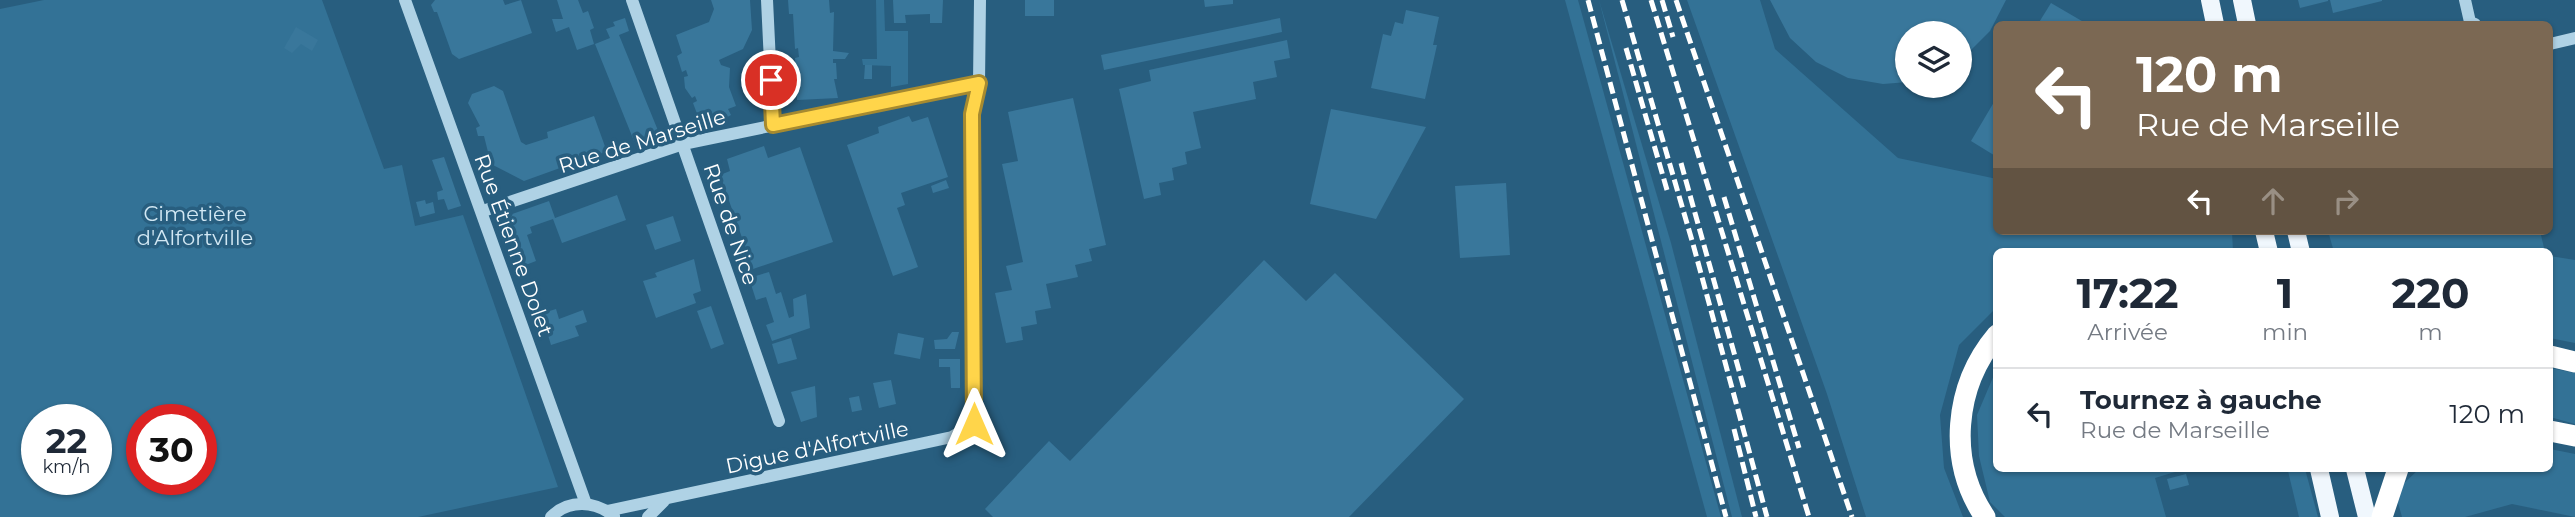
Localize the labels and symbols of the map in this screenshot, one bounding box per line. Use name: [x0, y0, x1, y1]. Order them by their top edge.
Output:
pin: [741, 50, 801, 110]
street label: Rue de Marseille: [555, 104, 729, 178]
street label: Rue Étienne Dolet: [469, 150, 559, 340]
street label: Rue de Nice: [699, 160, 763, 288]
park label: Cimetière d'Alfortville: [137, 201, 253, 250]
position arrow: [937, 387, 1011, 461]
speed limit sign: 30: [126, 404, 217, 495]
street label: Digue d'Alfortville: [723, 415, 911, 479]

